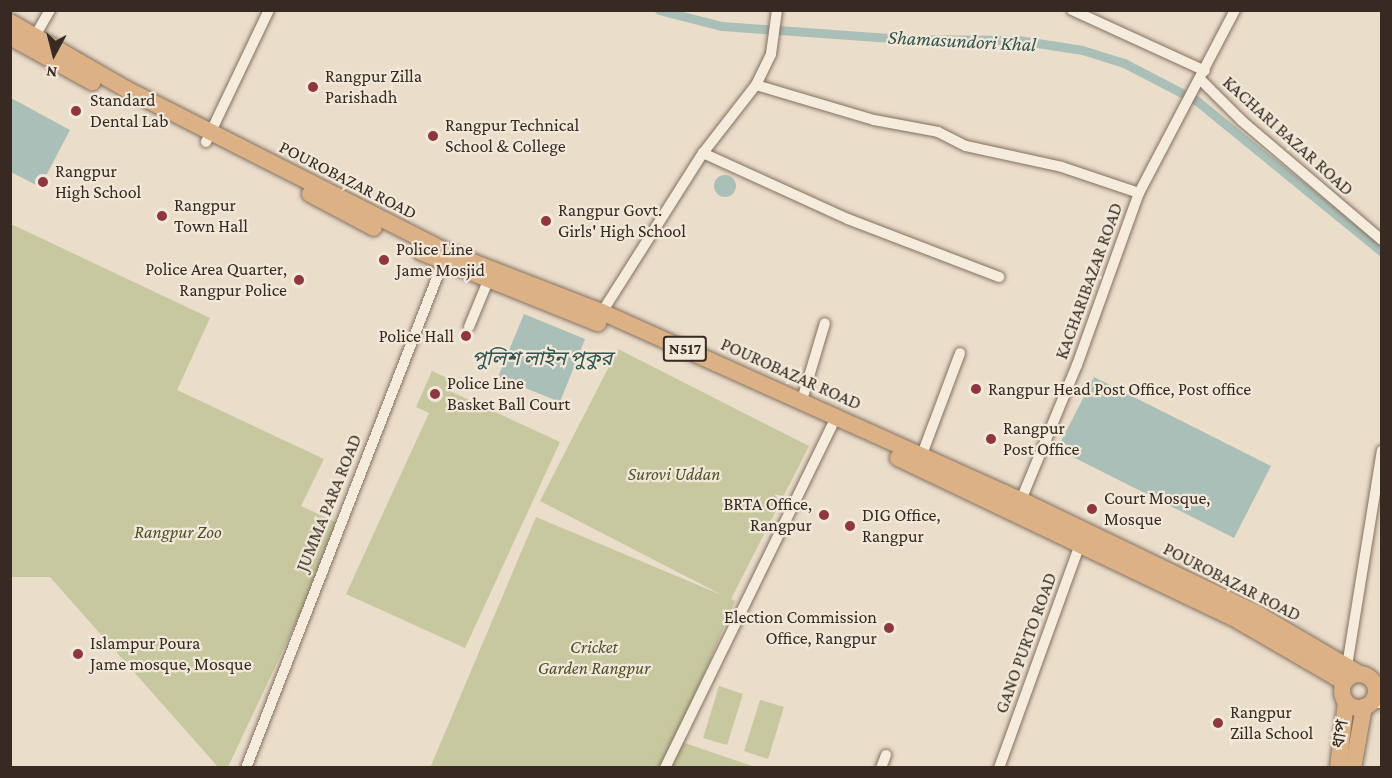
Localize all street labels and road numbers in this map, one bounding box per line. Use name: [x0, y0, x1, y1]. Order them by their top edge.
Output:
street label: KACHARI BAZAR ROAD: [1218, 72, 1358, 200]
street label: POUROBAZAR ROAD: [276, 136, 420, 224]
street label: KACHARIBAZAR ROAD: [1051, 200, 1127, 362]
street label: POUROBAZAR ROAD: [717, 333, 865, 415]
road number: N517: [662, 336, 708, 362]
street label: JUMMA PARA ROAD: [292, 431, 366, 575]
street label: POUROBAZAR ROAD: [1160, 538, 1304, 626]
street label: GANO PURTO ROAD: [991, 570, 1061, 716]
street label: ধাপ: [1327, 718, 1353, 750]

